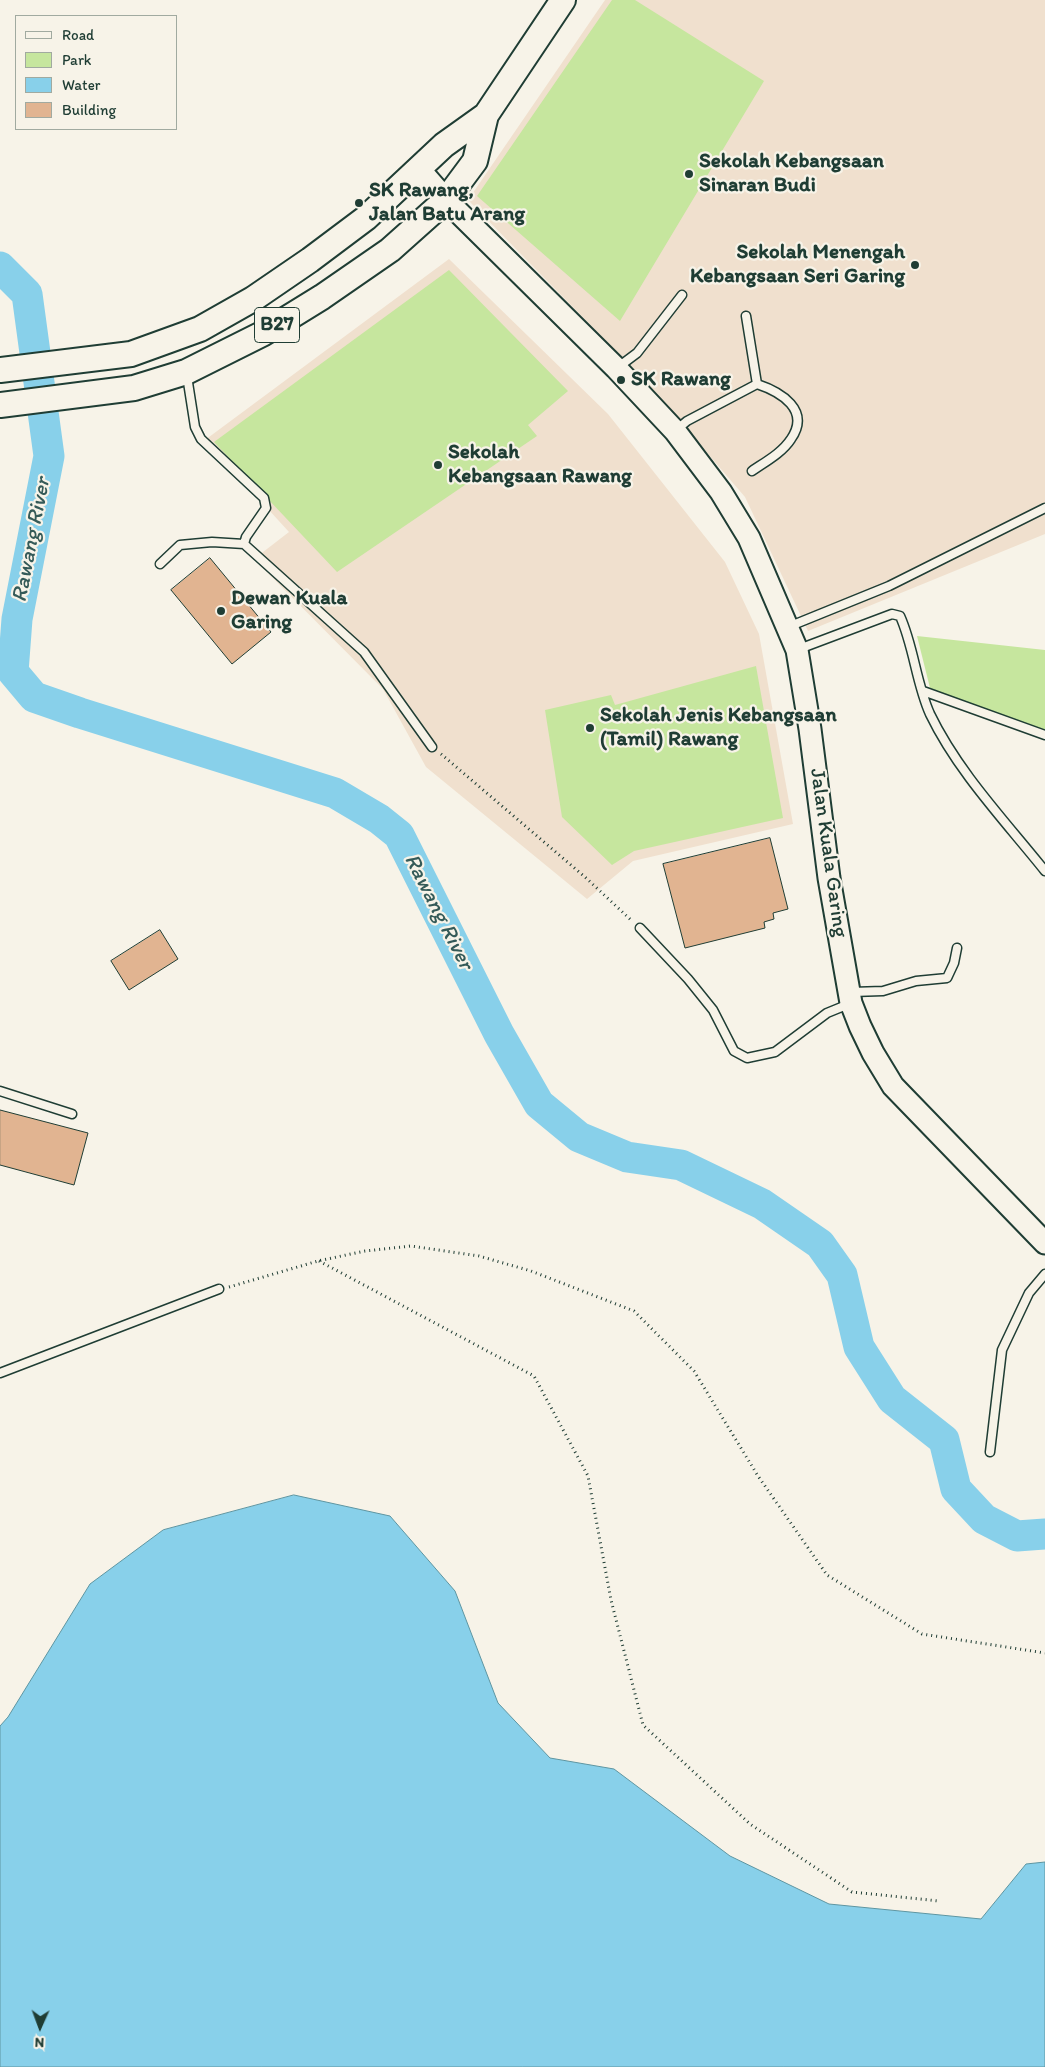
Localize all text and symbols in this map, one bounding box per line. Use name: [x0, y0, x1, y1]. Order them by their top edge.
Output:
legend: [15, 15, 178, 130]
text: Road: [62, 26, 94, 44]
text: Park: [62, 51, 92, 69]
text: Water: [62, 76, 100, 94]
text: Building: [62, 101, 116, 119]
place label: Sekolah Kebangsaan Sinaran Budi: [699, 149, 884, 199]
marker: Sekolah Kebangsaan Sinaran Budi: [683, 168, 695, 180]
place label: SK Rawang, Jalan Batu Arang: [369, 178, 525, 228]
marker: SK Rawang, Jalan Batu Arang: [353, 197, 365, 209]
place label: Sekolah Menengah Kebangsaan Seri Garing: [690, 240, 905, 290]
marker: Sekolah Menengah Kebangsaan Seri Garing: [909, 259, 921, 271]
road number: B27: [254, 308, 300, 342]
place label: SK Rawang: [631, 367, 731, 393]
marker: SK Rawang: [615, 374, 627, 386]
place label: Sekolah Kebangsaan Rawang: [448, 440, 632, 490]
marker: Sekolah Kebangsaan Rawang: [432, 459, 444, 471]
water label: Rawang River: [7, 475, 57, 605]
place label: Dewan Kuala Garing: [231, 586, 347, 636]
marker: Dewan Kuala Garing: [215, 605, 227, 617]
place label: Sekolah Jenis Kebangsaan (Tamil) Rawang: [600, 703, 837, 753]
marker: Sekolah Jenis Kebangsaan (Tamil) Rawang: [584, 722, 596, 734]
street label: Jalan Kuala Garing: [804, 767, 852, 939]
water label: Rawang River: [398, 850, 478, 974]
north arrow: [15, 2002, 65, 2052]
text: N: [34, 2034, 44, 2051]

